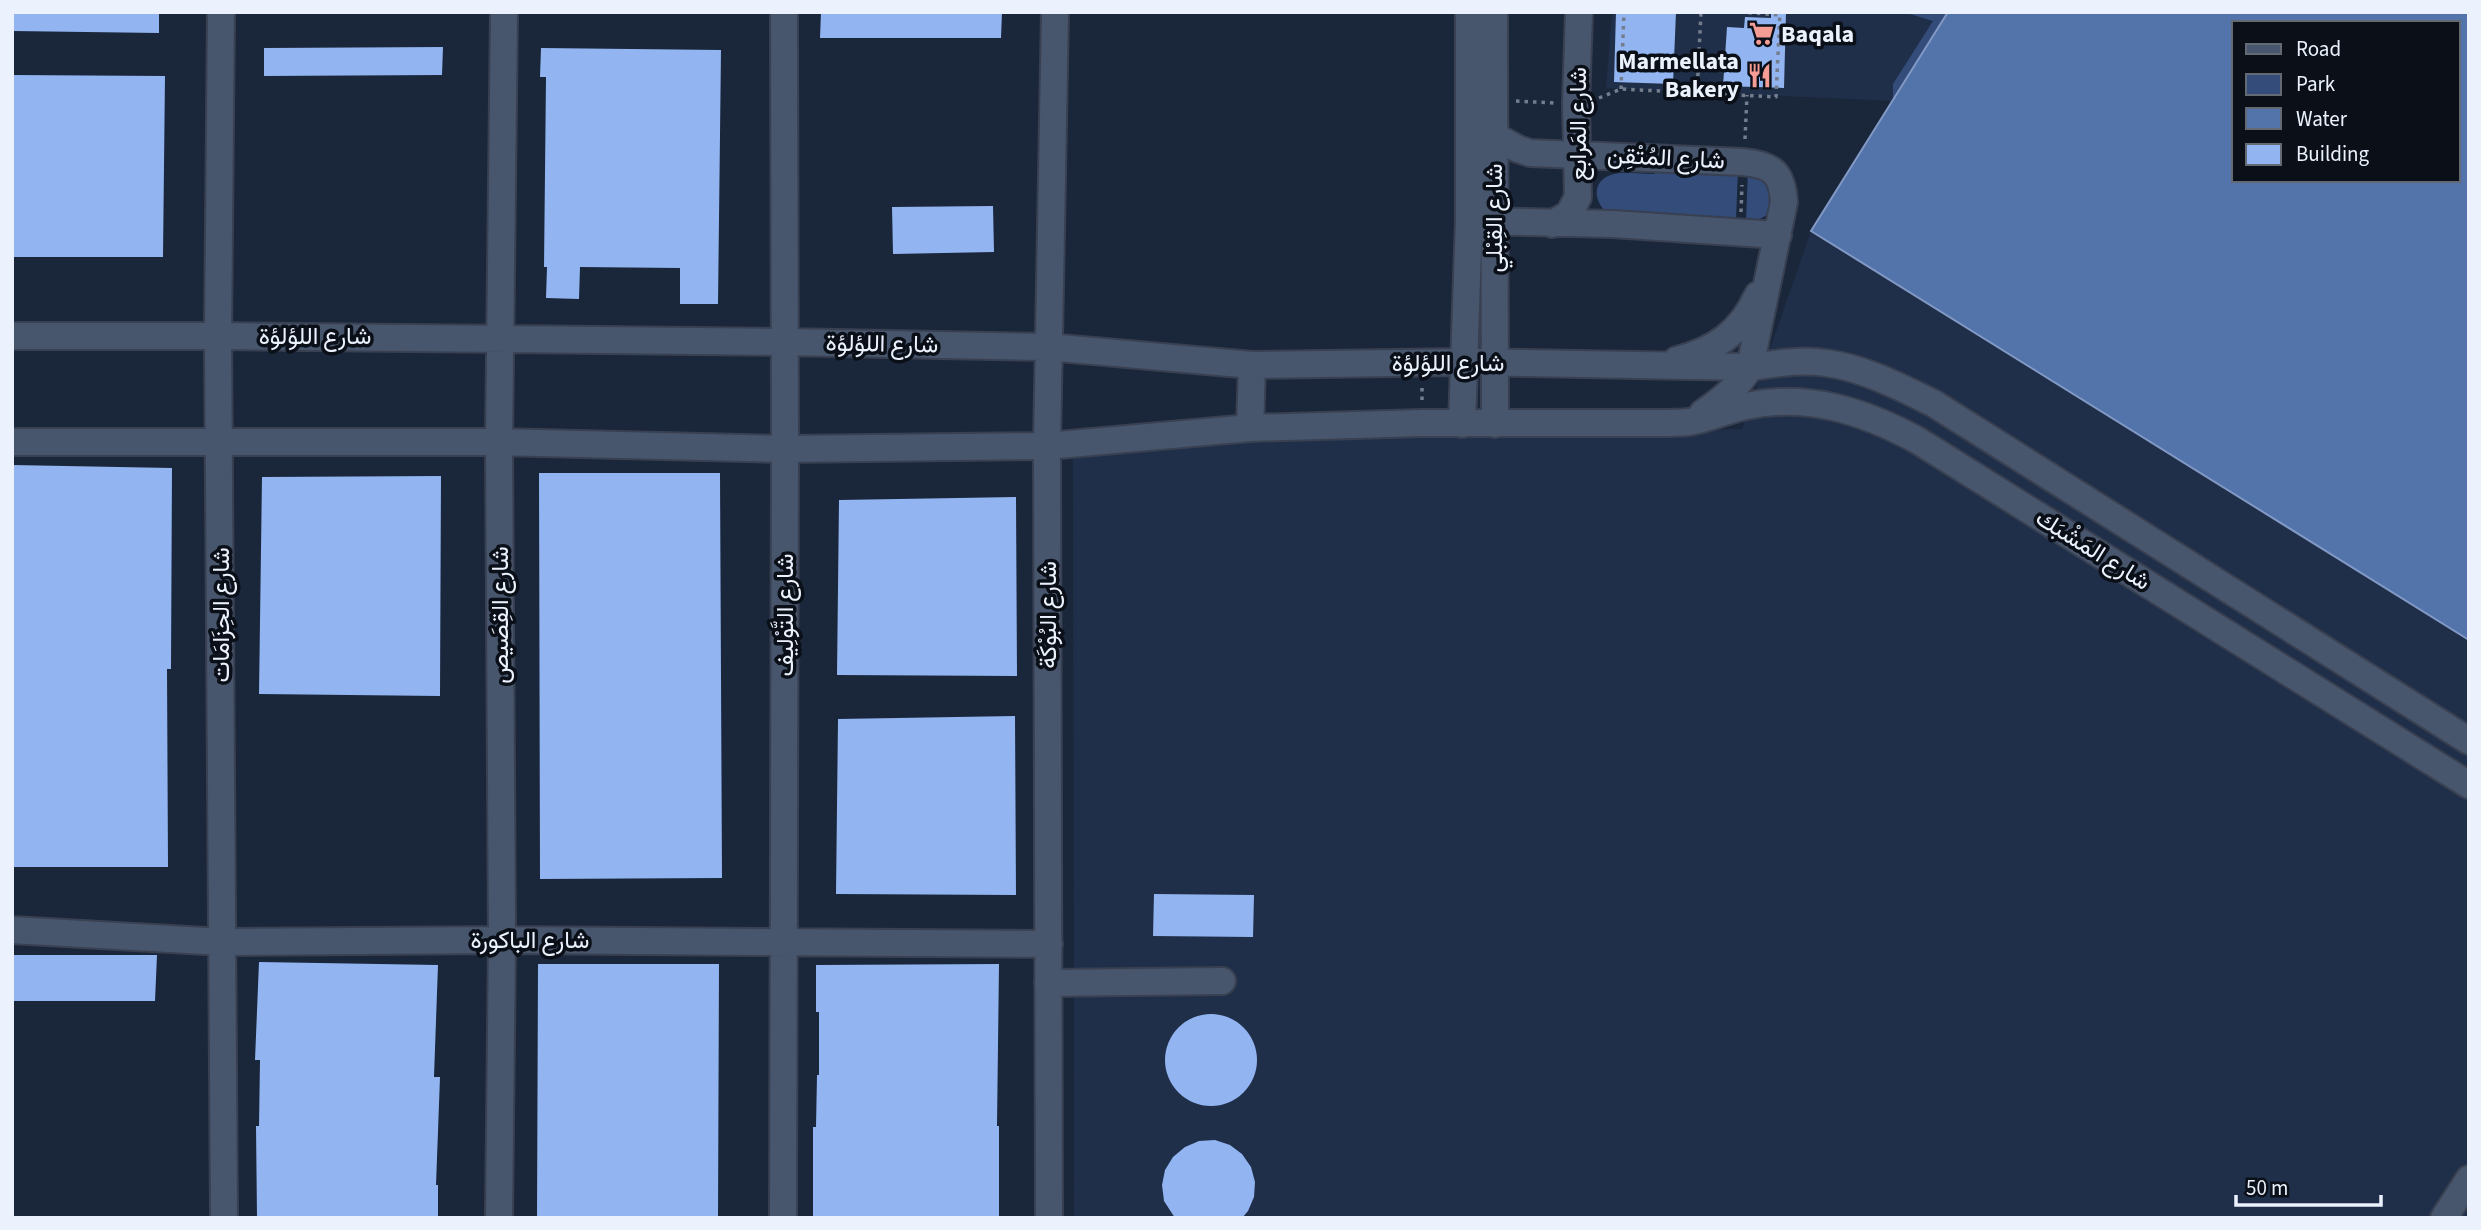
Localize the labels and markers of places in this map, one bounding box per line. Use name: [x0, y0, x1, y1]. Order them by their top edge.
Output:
place label: Baqala: [1781, 17, 1854, 52]
supermarket icon: Baqala: [1747, 20, 1775, 48]
place label: Marmellata Bakery: [1618, 44, 1739, 107]
restaurant icon: Marmellata Bakery: [1745, 61, 1773, 89]

